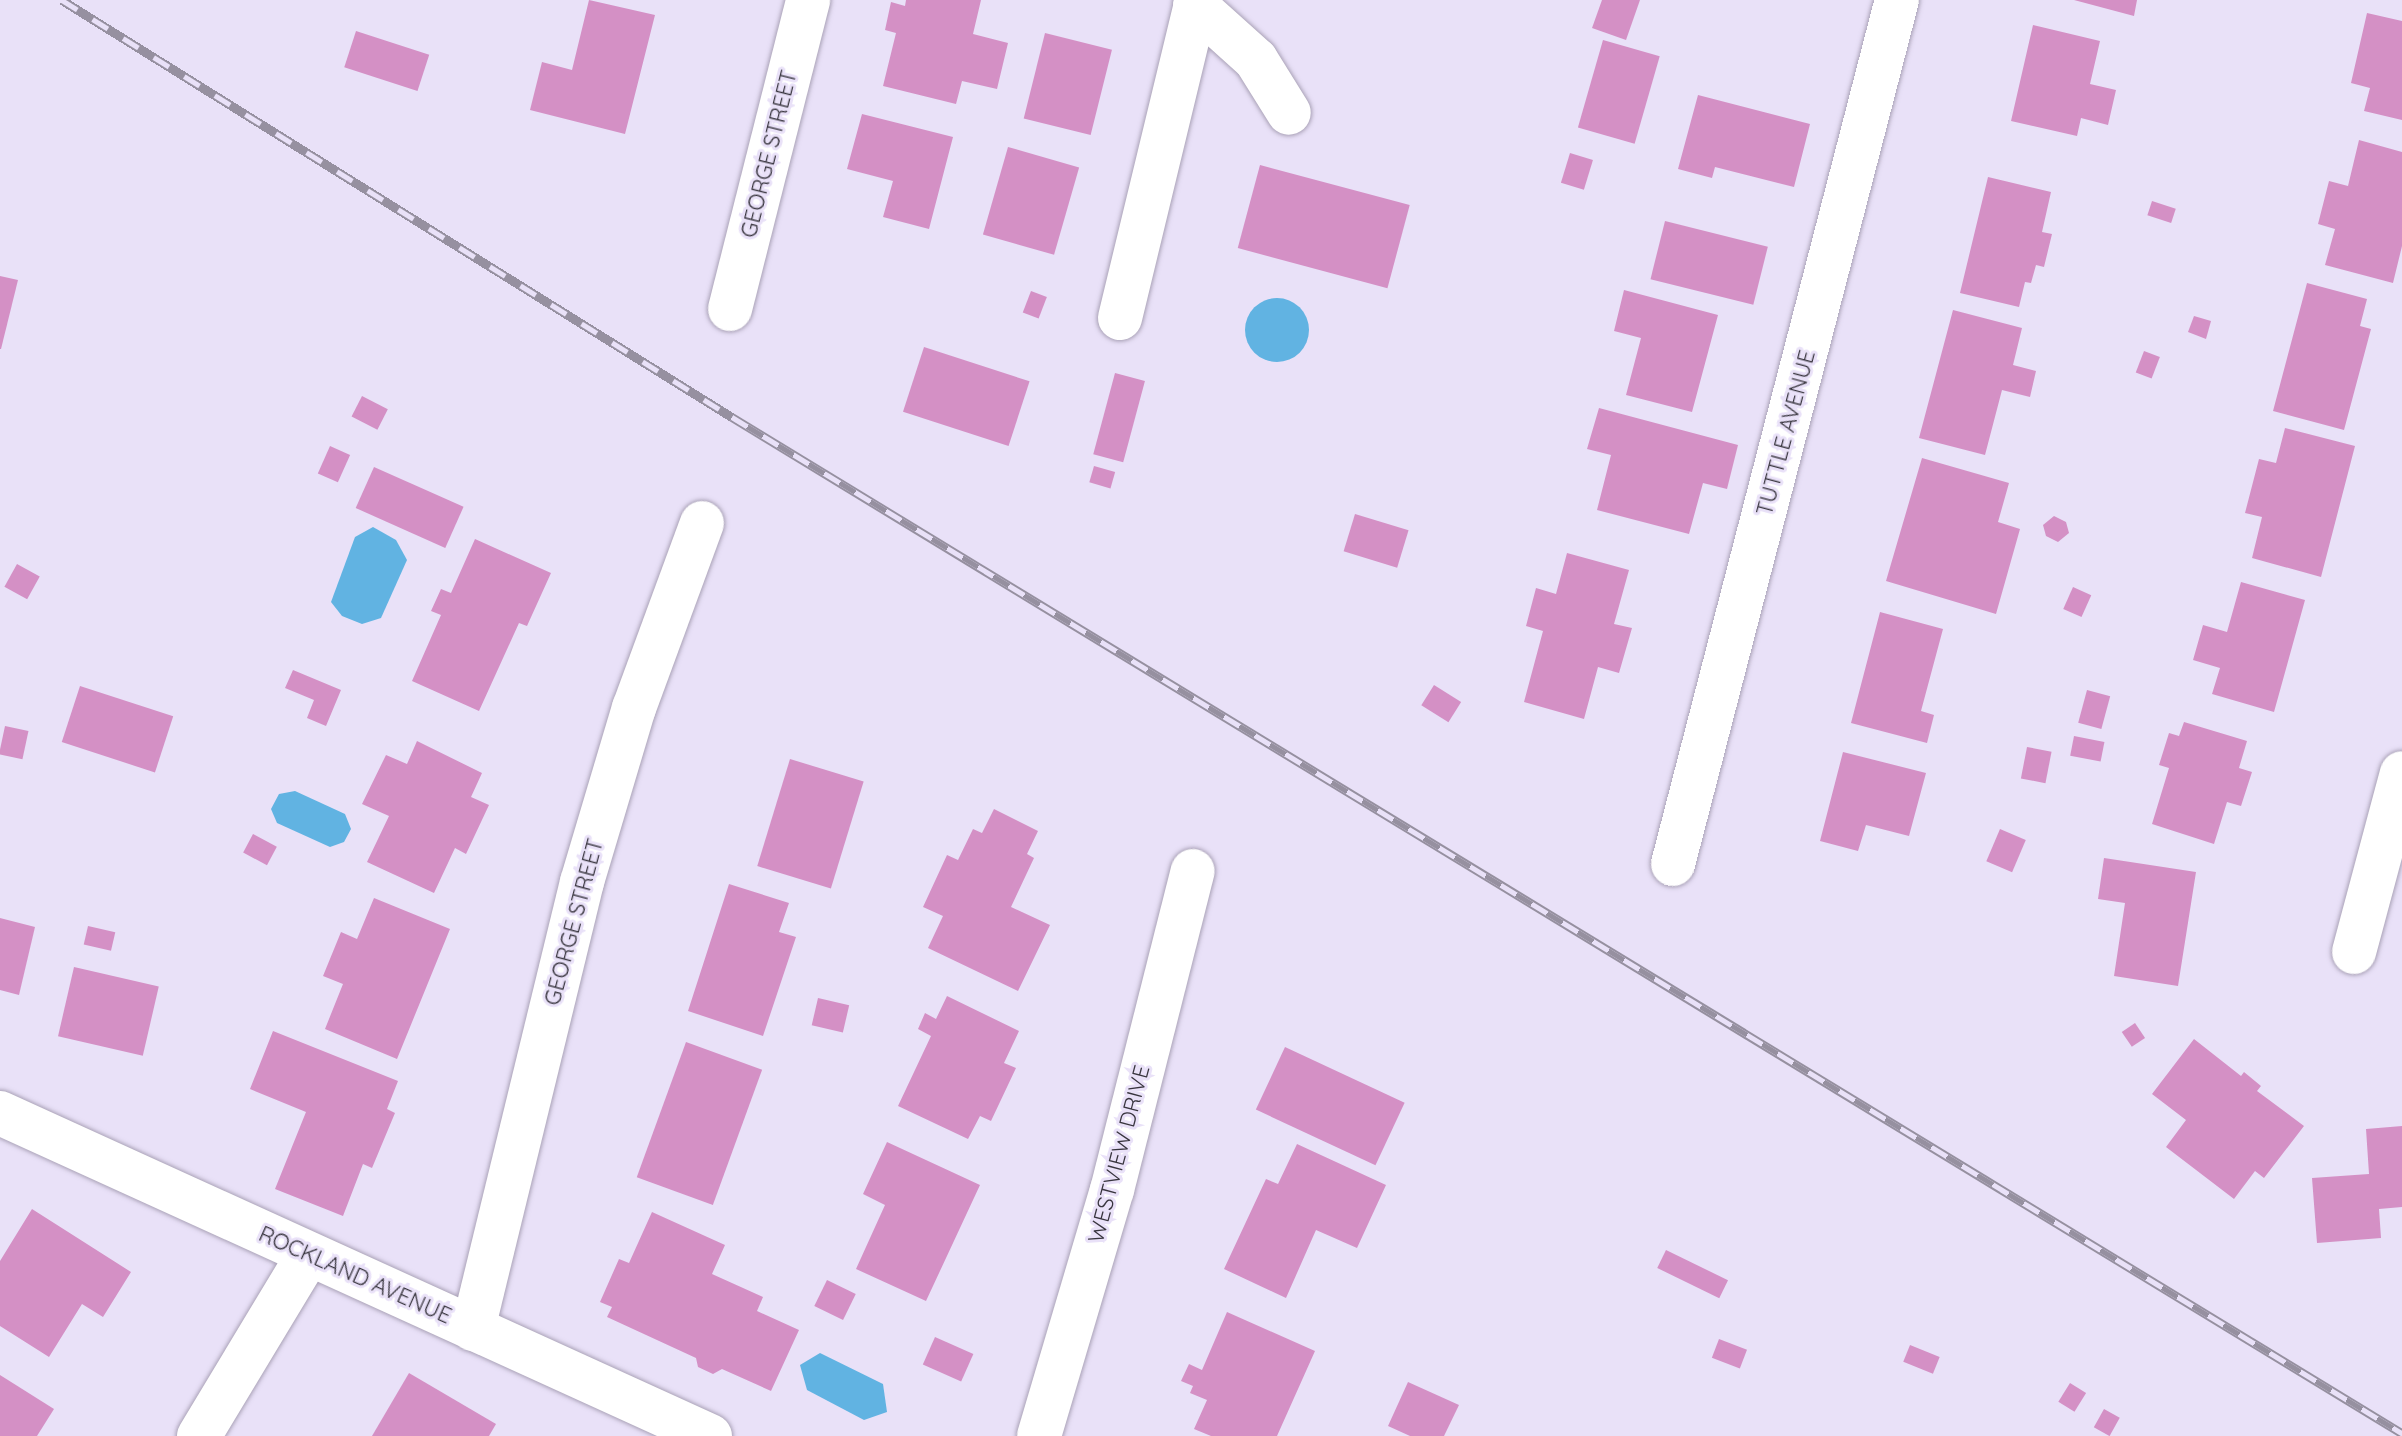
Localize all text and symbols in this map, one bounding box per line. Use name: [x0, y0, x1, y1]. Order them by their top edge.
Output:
street label: GEORGE STREET: [735, 68, 803, 240]
street label: TUTTLE AVENUE: [1751, 348, 1821, 518]
street label: GEORGE STREET: [539, 836, 609, 1008]
street label: WESTVIEW DRIVE: [1083, 1062, 1155, 1246]
street label: ROCKLAND AVENUE: [255, 1221, 455, 1329]

